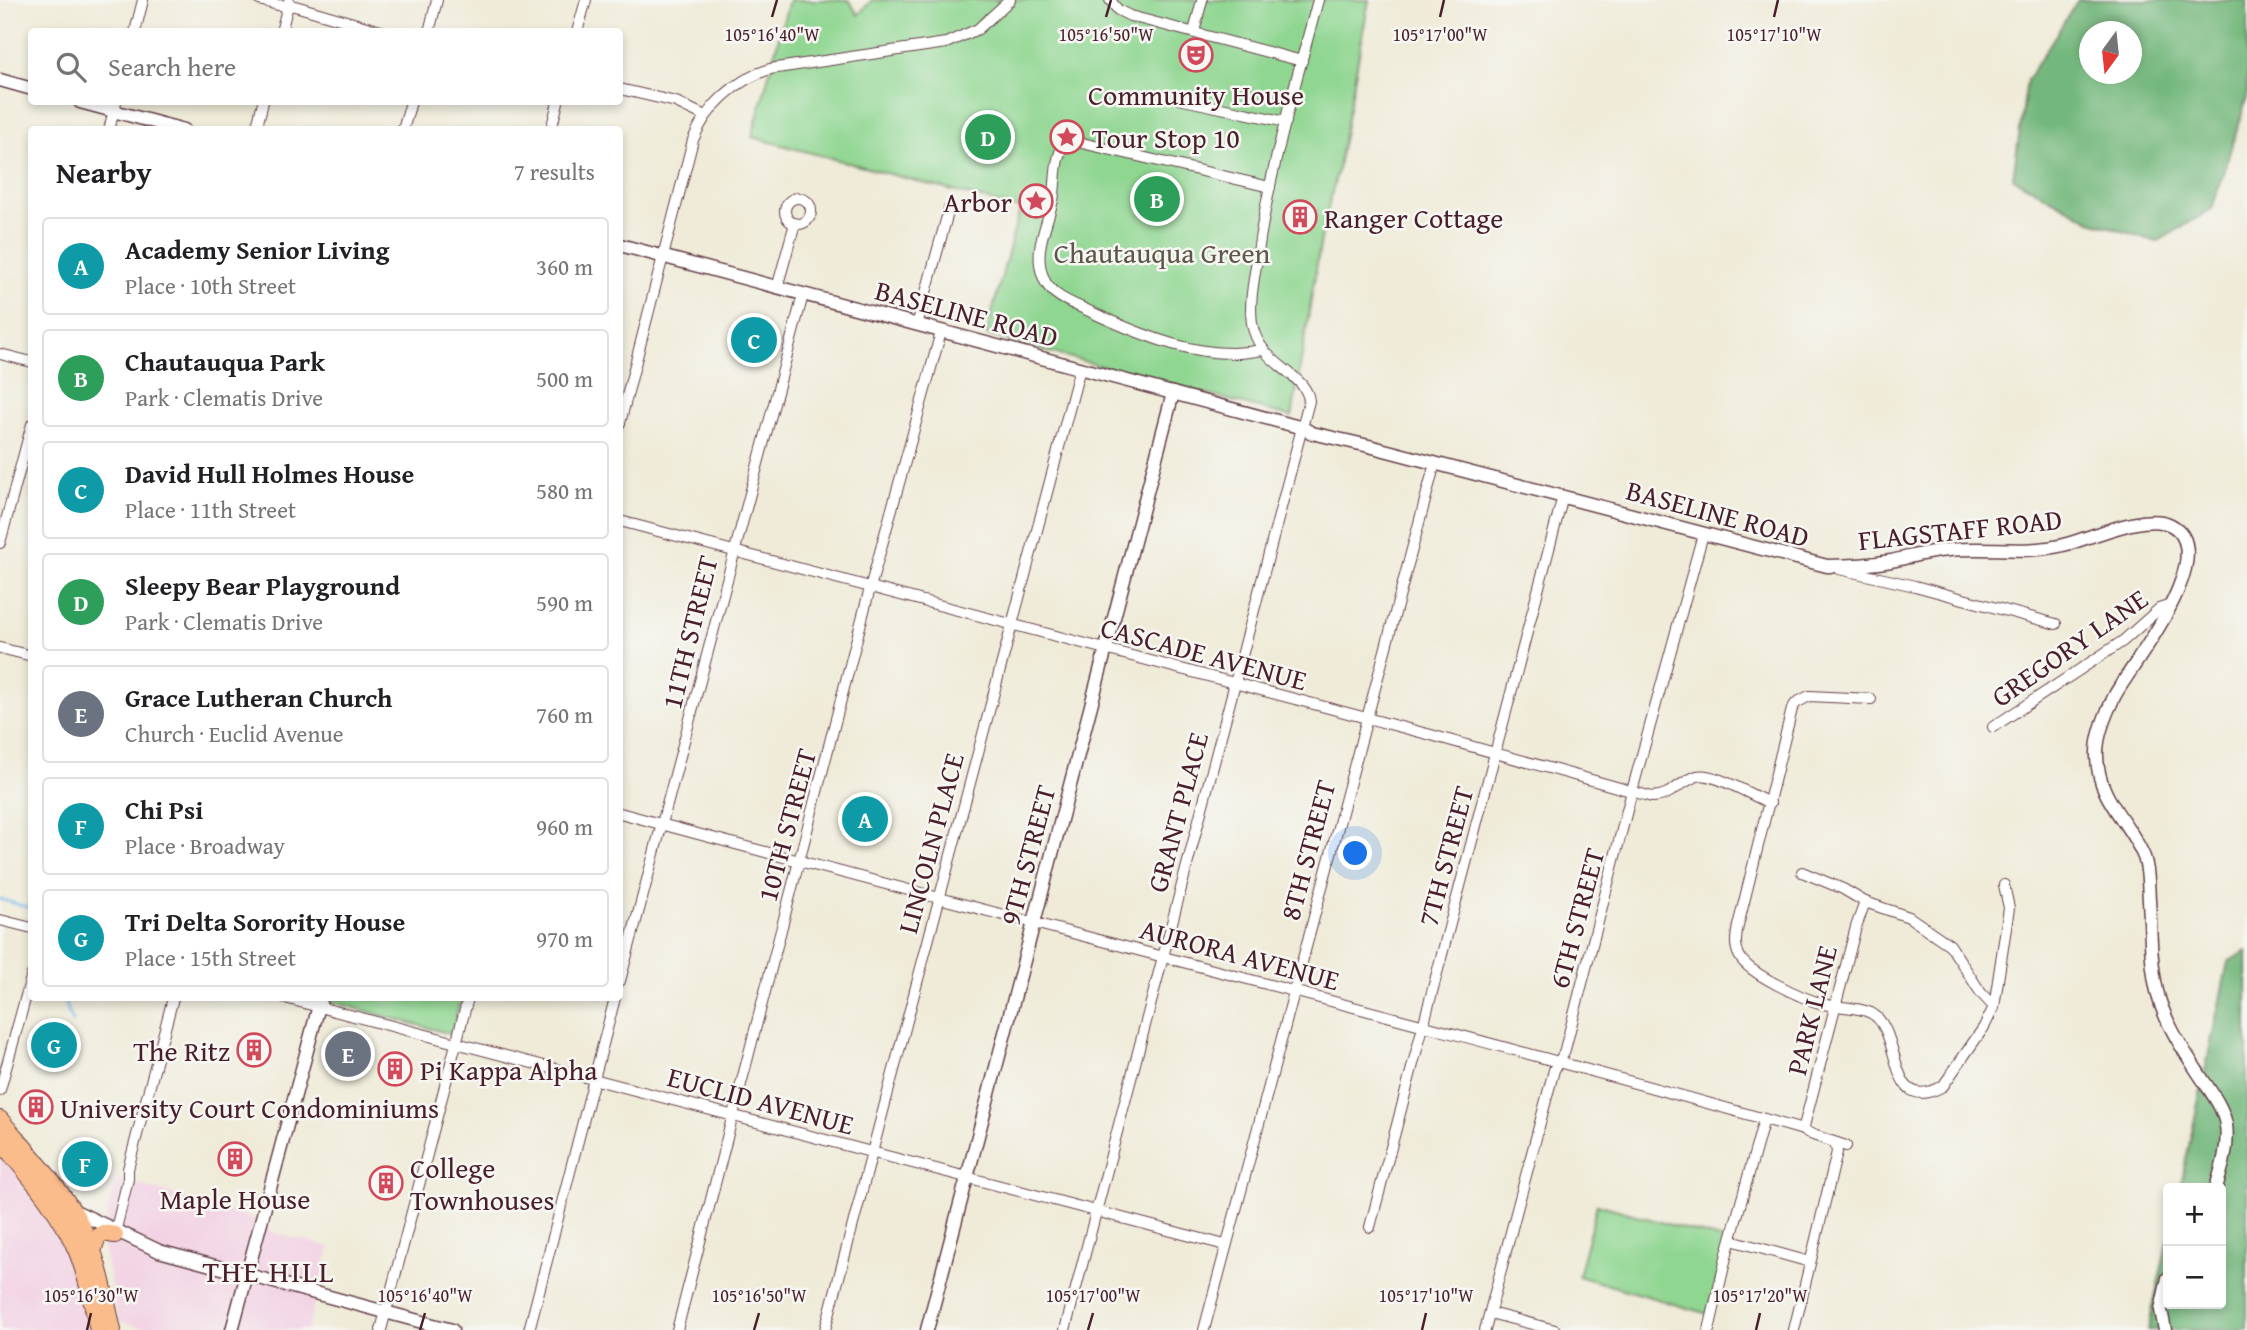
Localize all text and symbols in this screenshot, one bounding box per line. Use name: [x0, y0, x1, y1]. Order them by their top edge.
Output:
text: 105°16'40"W: [725, 21, 820, 48]
text: 105°16'50"W: [1059, 21, 1154, 48]
text: 105°17'00"W: [1393, 21, 1488, 48]
text: 105°17'10"W: [1727, 21, 1822, 48]
north arrow: [2079, 21, 2142, 84]
search box: [28, 28, 623, 105]
theatre icon: Community House: [1177, 36, 1215, 74]
text: Search here: [108, 47, 236, 86]
icon: search: [52, 48, 90, 86]
place label: Community House: [1088, 74, 1304, 115]
pin: D: [965, 111, 1011, 163]
place label: Tour Stop 10: [1092, 117, 1240, 158]
place icon: Tour Stop 10: [1048, 118, 1086, 156]
text: Nearby: [56, 150, 152, 194]
text: 7 results: [514, 155, 595, 188]
pin: B: [1134, 173, 1180, 225]
place label: Arbor: [943, 181, 1012, 222]
place icon: Arbor: [1017, 182, 1055, 220]
place label: Ranger Cottage: [1324, 197, 1503, 238]
building icon: Ranger Cottage: [1281, 198, 1319, 236]
text: Academy Senior Living: [125, 230, 389, 269]
park label: Chautauqua Green: [1054, 232, 1271, 273]
text: A: [74, 250, 88, 283]
text: 360 m: [536, 250, 593, 283]
text: Place · 10th Street: [125, 269, 296, 302]
street label: BASELINE ROAD: [871, 269, 1063, 357]
pin: C: [731, 314, 777, 366]
text: Chautauqua Park: [125, 342, 325, 381]
text: B: [74, 362, 88, 395]
text: 500 m: [536, 362, 593, 395]
text: Park · Clematis Drive: [125, 381, 323, 414]
text: David Hull Holmes House: [125, 454, 414, 493]
street label: BASELINE ROAD: [1622, 469, 1814, 557]
text: C: [74, 474, 88, 507]
text: 580 m: [536, 474, 593, 507]
text: Place · 11th Street: [125, 493, 296, 526]
street label: FLAGSTAFF ROAD: [1856, 498, 2064, 560]
street label: 11TH STREET: [650, 551, 728, 713]
text: Sleepy Bear Playground: [125, 566, 400, 605]
street label: GREGORY LANE: [1982, 578, 2156, 716]
text: D: [74, 586, 88, 619]
text: 590 m: [536, 586, 593, 619]
text: Park · Clematis Drive: [125, 605, 323, 638]
street label: CASCADE AVENUE: [1096, 606, 1312, 700]
text: Grace Lutheran Church: [125, 678, 392, 717]
text: E: [75, 698, 87, 731]
text: 760 m: [536, 698, 593, 731]
text: Church · Euclid Avenue: [125, 717, 344, 750]
street label: GRANT PLACE: [1136, 727, 1218, 897]
street label: 10TH STREET: [746, 744, 826, 906]
street label: LINCOLN PLACE: [886, 748, 974, 938]
street label: 8TH STREET: [1269, 775, 1345, 925]
street label: 9TH STREET: [989, 780, 1065, 930]
street label: 7TH STREET: [1407, 781, 1483, 931]
text: Chi Psi: [125, 790, 203, 829]
pin: A: [842, 793, 888, 845]
text: F: [75, 810, 87, 843]
text: 960 m: [536, 810, 593, 843]
text: Place · Broadway: [125, 829, 285, 862]
your location: [1338, 836, 1372, 870]
street label: 6TH STREET: [1538, 843, 1614, 993]
text: Tri Delta Sorority House: [125, 902, 405, 941]
street label: AURORA AVENUE: [1136, 908, 1344, 1000]
text: G: [74, 922, 88, 955]
text: 970 m: [536, 922, 593, 955]
text: Place · 15th Street: [125, 941, 296, 974]
street label: PARK LANE: [1775, 941, 1847, 1079]
pin: G: [31, 1019, 77, 1071]
pin: E: [325, 1028, 371, 1080]
place label: The Ritz: [133, 1030, 230, 1071]
building icon: The Ritz: [235, 1031, 273, 1069]
place label: Pi Kappa Alpha: [420, 1049, 598, 1090]
building icon: Pi Kappa Alpha: [376, 1050, 414, 1088]
street label: EUCLID AVENUE: [663, 1055, 859, 1145]
place label: University Court Condominiums: [60, 1087, 439, 1128]
building icon: University Court Condominiums: [17, 1088, 55, 1126]
pin: F: [62, 1138, 108, 1190]
building icon: Maple House: [216, 1140, 254, 1178]
place label: College Townhouses: [410, 1147, 555, 1220]
building icon: College Townhouses: [367, 1164, 405, 1202]
place label: Maple House: [160, 1178, 310, 1219]
map controls: [2163, 1183, 2226, 1309]
button: +: [2163, 1183, 2226, 1246]
button: −: [2163, 1246, 2226, 1309]
district label: THE HILL: [203, 1249, 335, 1293]
text: 105°16'30"W: [44, 1282, 139, 1309]
text: 105°16'40"W: [378, 1282, 473, 1309]
text: 105°16'50"W: [712, 1282, 807, 1309]
text: 105°17'00"W: [1046, 1282, 1141, 1309]
text: 105°17'10"W: [1379, 1282, 1474, 1309]
text: 105°17'20"W: [1713, 1282, 1808, 1309]

